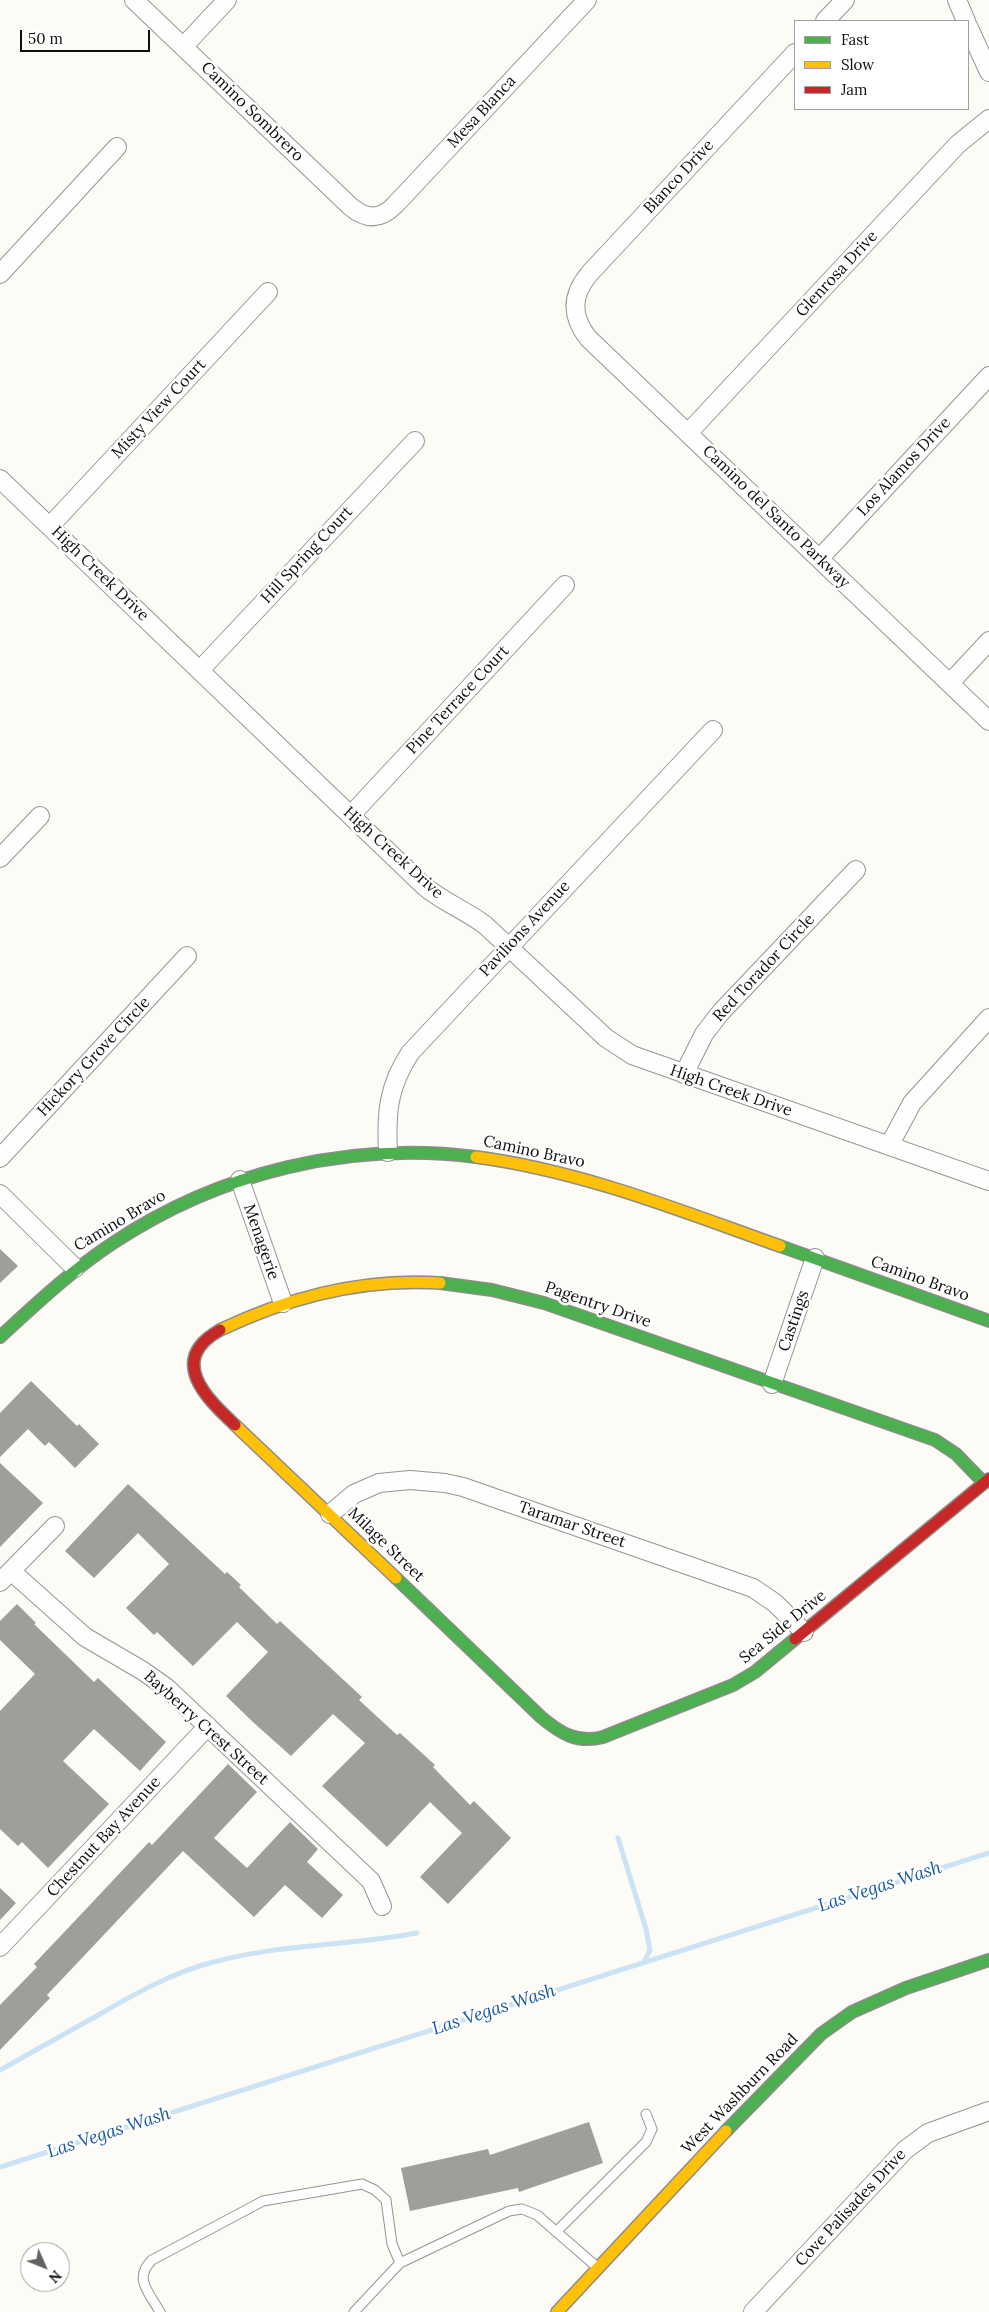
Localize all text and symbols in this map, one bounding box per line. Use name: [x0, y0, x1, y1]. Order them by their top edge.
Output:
scale bar: [22, 20, 152, 52]
legend: [794, 20, 969, 110]
text: 50 m: [28, 29, 63, 48]
text: Fast: [841, 30, 869, 49]
text: Slow: [841, 55, 874, 74]
street label: Camino Sombrero: [197, 58, 307, 166]
street label: Mesa Blanca: [444, 72, 520, 152]
text: Jam: [841, 80, 868, 99]
street label: Blanco Drive: [640, 136, 718, 218]
street label: Glenrosa Drive: [792, 227, 882, 321]
street label: Misty View Court: [108, 355, 210, 463]
street label: Los Alamos Drive: [853, 414, 955, 520]
street label: Camino del Santo Parkway: [698, 442, 854, 592]
street label: Hill Spring Court: [257, 502, 357, 608]
street label: High Creek Drive: [47, 523, 153, 625]
street label: Pine Terrace Court: [403, 642, 513, 758]
street label: High Creek Drive: [339, 803, 447, 903]
street label: Pavilions Avenue: [476, 877, 574, 981]
street label: Red Torador Circle: [709, 910, 819, 1026]
street label: Hickory Grove Circle: [34, 993, 154, 1121]
street label: High Creek Drive: [667, 1061, 795, 1121]
street label: Camino Bravo: [481, 1132, 587, 1172]
street label: Camino Bravo: [71, 1186, 169, 1256]
street label: Menagerie: [239, 1202, 283, 1282]
street label: Camino Bravo: [868, 1252, 972, 1306]
street label: Pagentry Drive: [542, 1278, 654, 1332]
street label: Castings: [775, 1288, 813, 1354]
street label: Taramar Street: [516, 1498, 628, 1552]
street label: Milage Street: [344, 1504, 428, 1586]
street label: Sea Side Drive: [736, 1586, 830, 1668]
street label: Bayberry Crest Street: [140, 1667, 272, 1789]
street label: Chestnut Bay Avenue: [43, 1773, 165, 1901]
water label: Las Vegas Wash: [816, 1857, 944, 1917]
water label: Las Vegas Wash: [430, 1980, 558, 2040]
street label: West Washburn Road: [678, 2030, 802, 2158]
water label: Las Vegas Wash: [45, 2103, 173, 2163]
street label: Cove Palisades Drive: [792, 2145, 910, 2271]
north arrow: [20, 2242, 70, 2292]
text: N: [45, 2267, 65, 2287]

